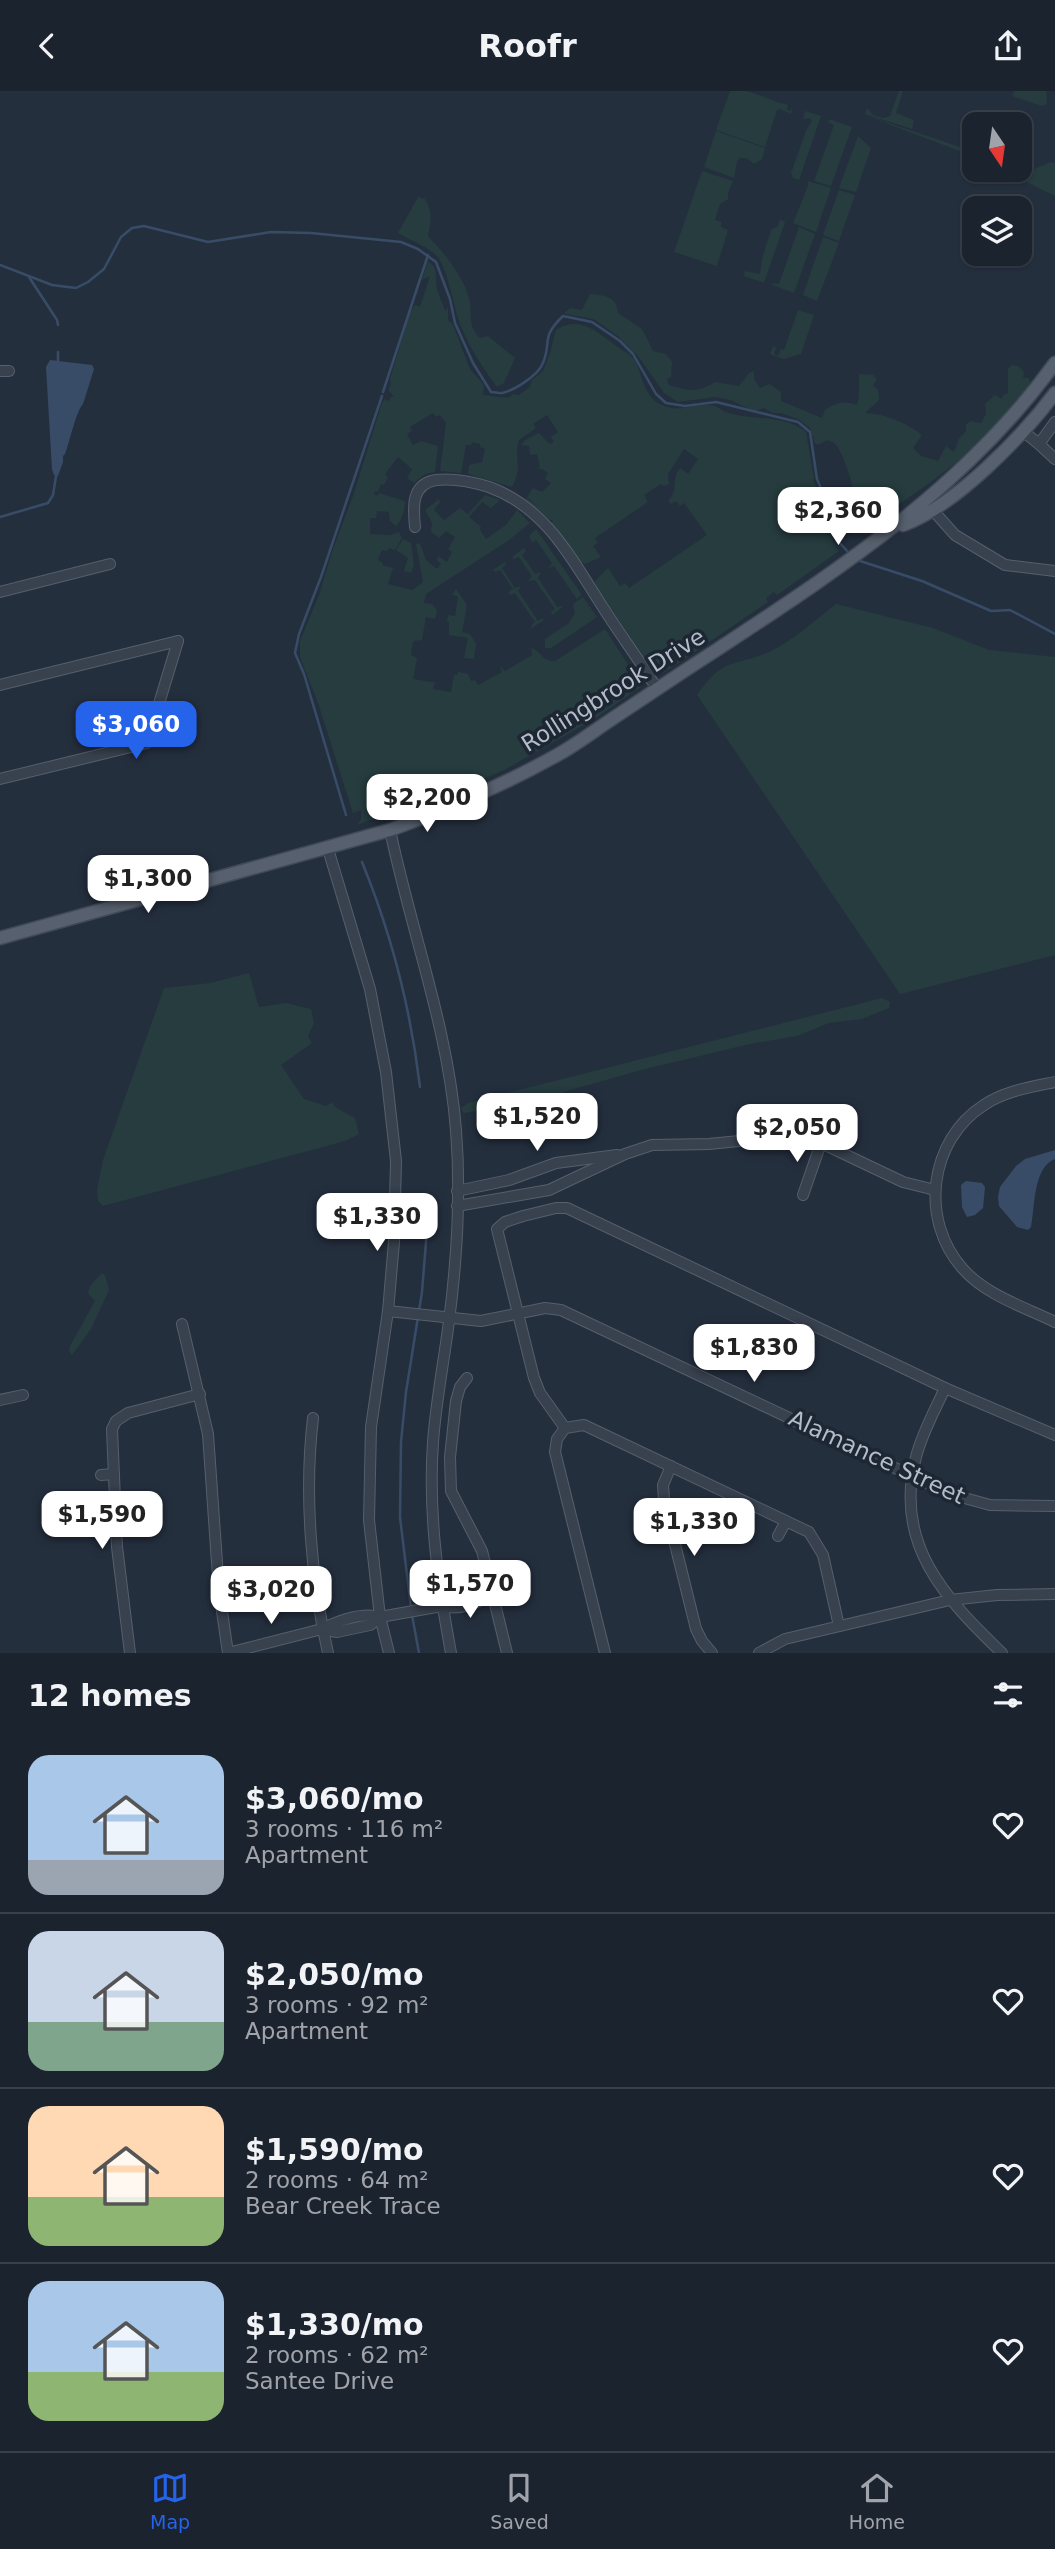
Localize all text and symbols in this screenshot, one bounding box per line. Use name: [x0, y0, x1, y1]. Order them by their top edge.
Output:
icon: back: [28, 27, 66, 65]
text: Roofr: [478, 27, 577, 65]
icon: share: [989, 27, 1027, 65]
north arrow: [962, 112, 1032, 182]
map controls: [962, 112, 1032, 266]
button: layers: [962, 196, 1032, 266]
pin: $2,360: [781, 487, 895, 547]
text: $2,360: [794, 497, 882, 523]
street label: Rollingbrook Drive: [517, 623, 709, 757]
pin: $3,060: [79, 701, 193, 761]
text: $3,060: [92, 711, 180, 737]
pin: $2,200: [370, 775, 484, 834]
text: $2,200: [383, 784, 471, 810]
pin: $1,300: [91, 855, 205, 915]
text: $1,300: [104, 865, 192, 891]
pin: $1,520: [480, 1093, 594, 1153]
text: $1,520: [493, 1103, 581, 1129]
pin: $2,050: [740, 1105, 854, 1164]
text: $2,050: [753, 1114, 841, 1140]
pin: $1,330: [320, 1193, 434, 1253]
text: $1,330: [333, 1203, 421, 1229]
pin: $1,830: [697, 1325, 811, 1384]
text: $1,830: [710, 1334, 798, 1360]
street label: Alamance Street: [785, 1405, 969, 1509]
pin: $1,590: [45, 1491, 159, 1551]
pin: $1,330: [637, 1499, 751, 1558]
text: $1,590: [58, 1501, 146, 1527]
text: $1,330: [650, 1508, 738, 1534]
pin: $1,570: [413, 1561, 527, 1620]
pin: $3,020: [214, 1567, 328, 1626]
text: $1,570: [426, 1570, 514, 1596]
text: $3,020: [227, 1576, 315, 1602]
icon: filters: [989, 1676, 1027, 1714]
text: 12 homes: [28, 1678, 192, 1713]
text: $3,060/mo: [245, 1781, 424, 1816]
icon: home: [84, 1783, 168, 1867]
icon: heart: [989, 1806, 1027, 1844]
text: 3 rooms · 116 m²: [245, 1816, 443, 1842]
text: Apartment: [245, 1842, 368, 1868]
text: $2,050/mo: [245, 1957, 424, 1992]
icon: home: [84, 1959, 168, 2043]
icon: heart: [989, 1982, 1027, 2020]
text: 3 rooms · 92 m²: [245, 1992, 429, 2018]
text: Apartment: [245, 2018, 368, 2044]
text: $1,590/mo: [245, 2132, 424, 2167]
icon: home: [84, 2134, 168, 2218]
icon: heart: [989, 2157, 1027, 2195]
text: 2 rooms · 64 m²: [245, 2167, 429, 2193]
text: Bear Creek Trace: [245, 2193, 441, 2219]
text: $1,330/mo: [245, 2307, 424, 2342]
icon: home: [84, 2309, 168, 2393]
icon: heart: [989, 2332, 1027, 2370]
text: 2 rooms · 62 m²: [245, 2342, 429, 2368]
text: Santee Drive: [245, 2368, 394, 2394]
tab: Map: [150, 2469, 190, 2533]
tab: Saved: [490, 2469, 549, 2533]
tab: Home: [849, 2469, 905, 2533]

